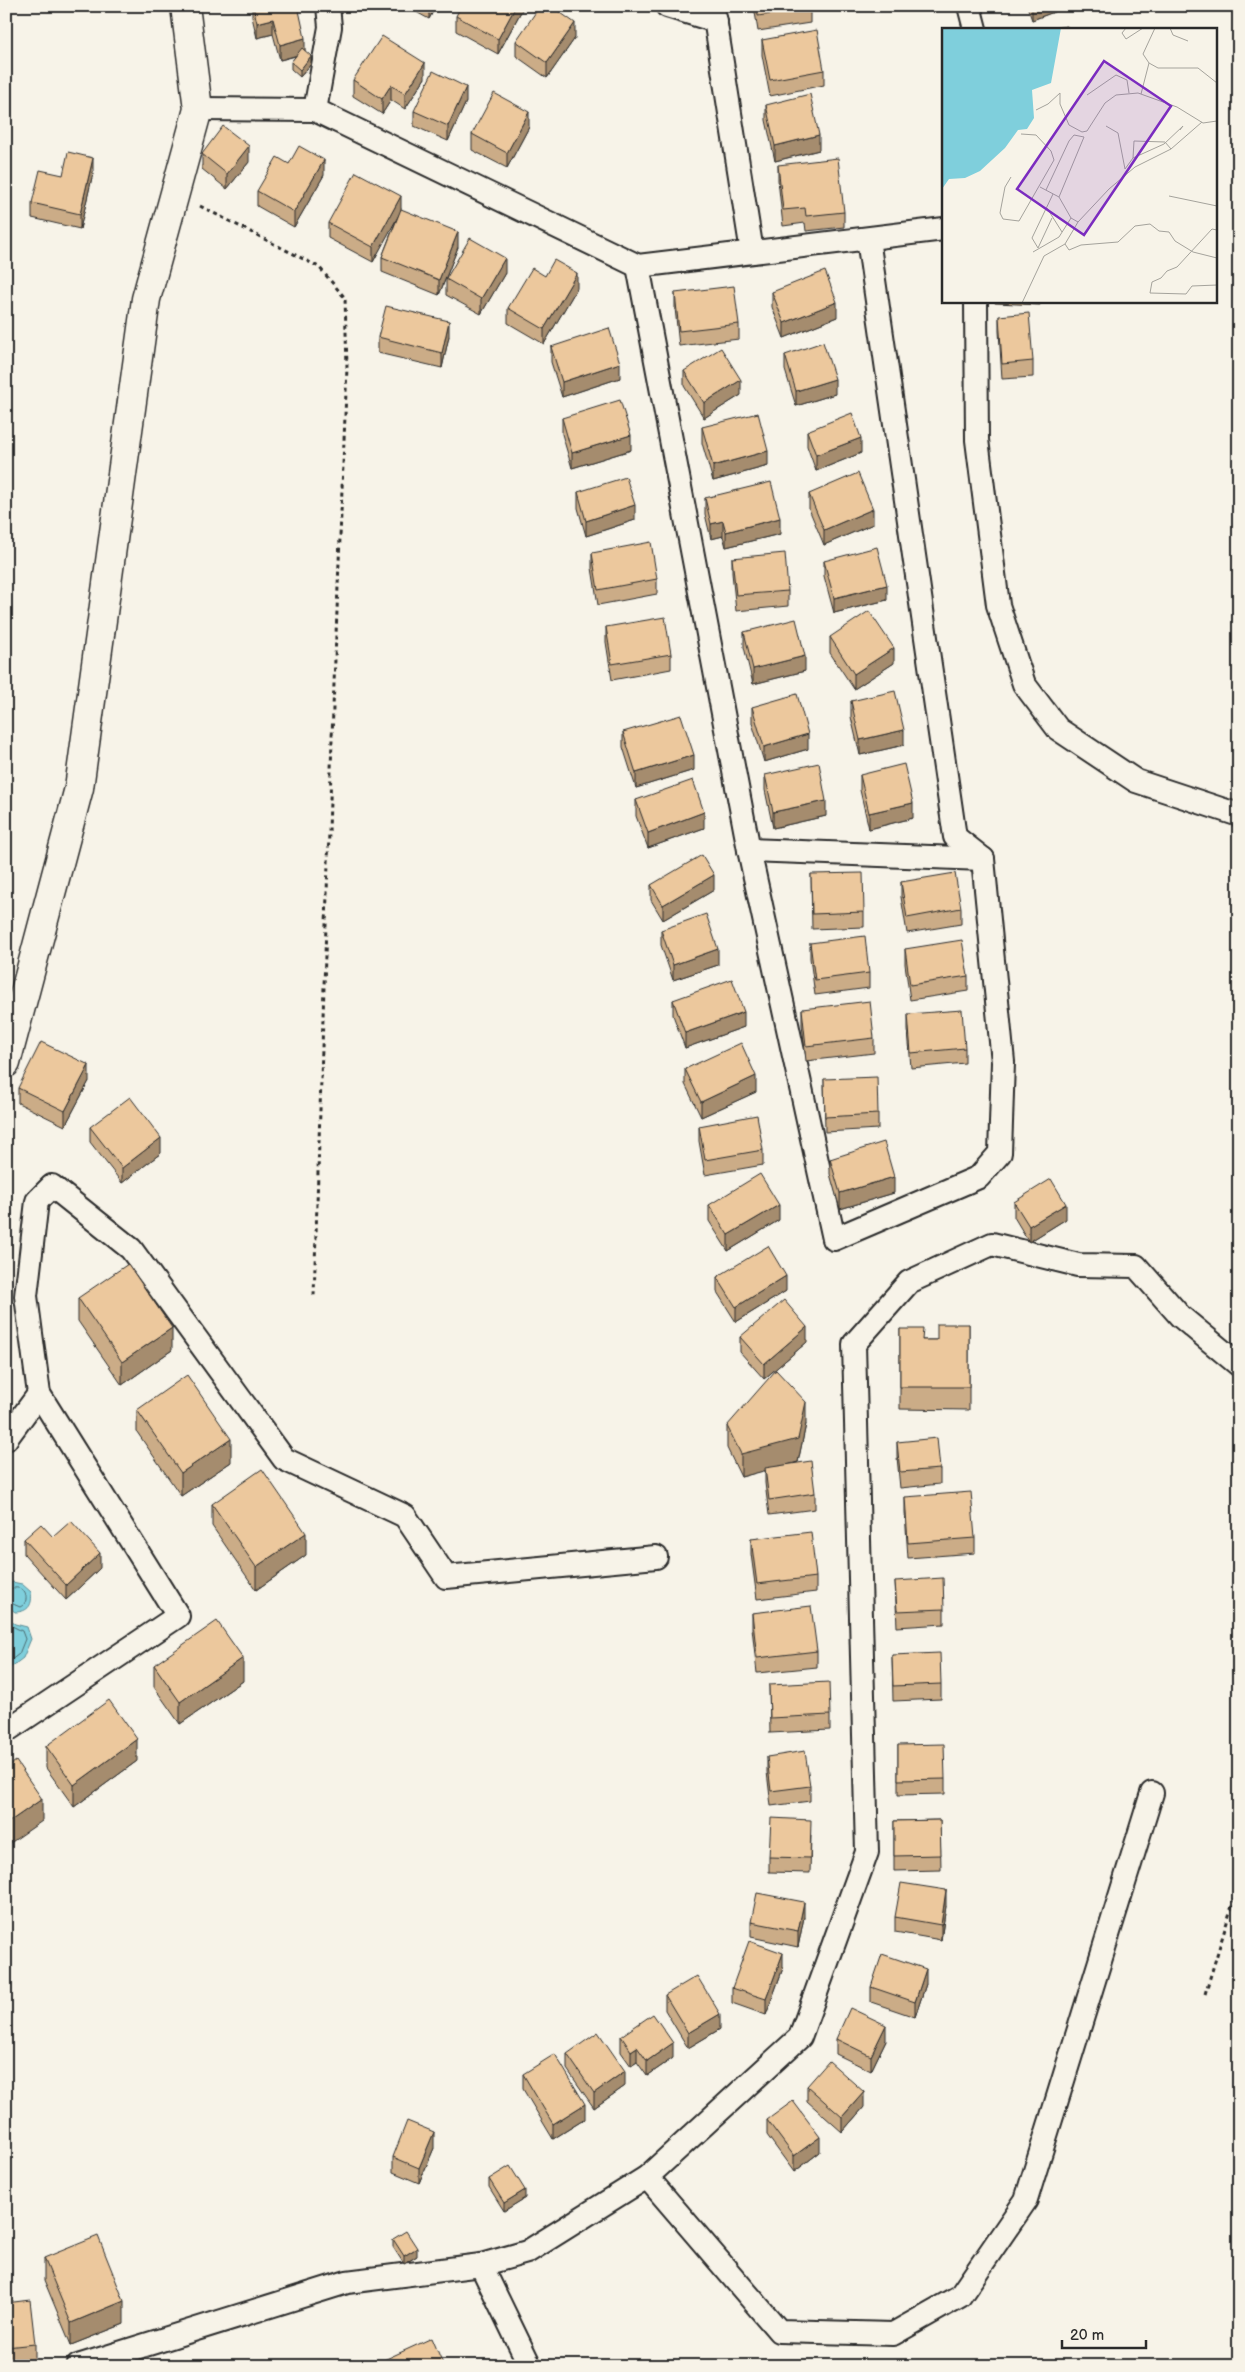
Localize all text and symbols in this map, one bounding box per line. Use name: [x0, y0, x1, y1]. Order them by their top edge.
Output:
inset map: [942, 28, 1218, 302]
scale bar: [1062, 2317, 1146, 2349]
text: 20 m: [1070, 2326, 1104, 2345]

